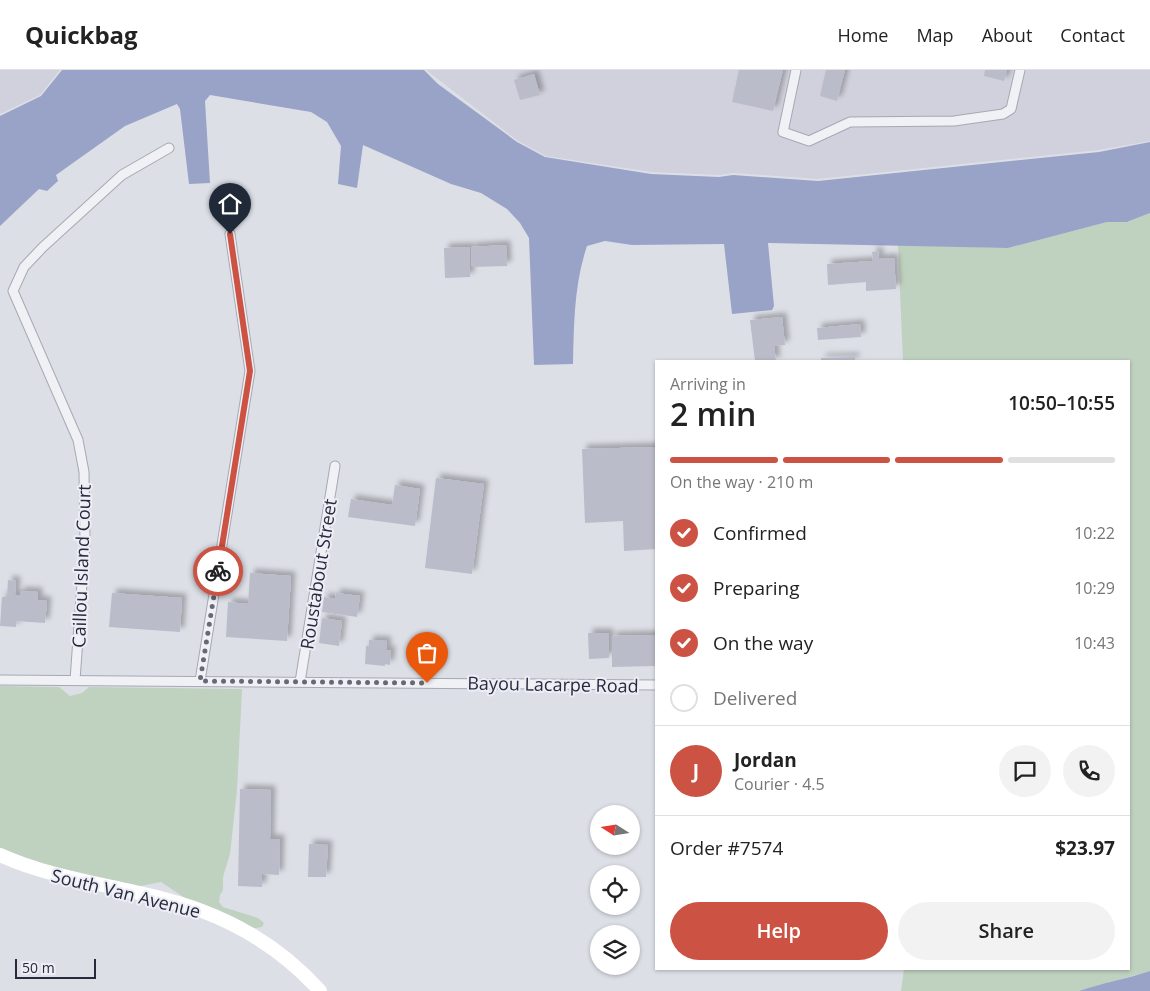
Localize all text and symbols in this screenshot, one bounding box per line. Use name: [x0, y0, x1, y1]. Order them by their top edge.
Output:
text: Quickbag: [25, 18, 138, 51]
text: Home: [838, 23, 888, 47]
text: Map: [916, 23, 954, 47]
text: About: [982, 23, 1032, 47]
text: Contact: [1060, 23, 1125, 47]
pin: [209, 183, 251, 234]
icon: home: [216, 190, 244, 218]
text: Arriving in: [670, 373, 746, 395]
text: 10:50–10:55: [1008, 390, 1115, 416]
text: 2 min: [670, 392, 756, 435]
text: On the way · 210 m: [670, 471, 813, 493]
street label: Caillou Island Court: [66, 484, 96, 648]
street label: Roustabout Street: [294, 497, 342, 651]
icon: check: [670, 519, 698, 547]
text: Confirmed: [713, 520, 807, 546]
text: 10:22: [1074, 522, 1115, 544]
courier: [193, 546, 243, 596]
icon: bike: [204, 557, 232, 585]
icon: check: [670, 574, 698, 602]
text: Preparing: [713, 575, 800, 601]
text: 10:29: [1074, 577, 1115, 599]
icon: check: [670, 629, 698, 657]
text: On the way: [713, 630, 813, 656]
pin: [406, 632, 448, 683]
text: 10:43: [1074, 632, 1115, 654]
icon: bag: [413, 639, 441, 667]
street label: Bayou Lacarpe Road: [467, 671, 639, 697]
text: Delivered: [713, 685, 797, 711]
button: chat: [999, 745, 1051, 797]
button: phone: [1063, 745, 1115, 797]
text: Jordan: [734, 747, 797, 773]
text: J: [693, 758, 699, 784]
text: Courier · 4.5: [734, 773, 825, 795]
north arrow: [590, 805, 640, 855]
map controls: [590, 805, 640, 975]
text: Order #7574: [670, 835, 783, 861]
text: $23.97: [1055, 835, 1115, 861]
street label: South Van Avenue: [49, 863, 203, 923]
button: locate: [590, 865, 640, 915]
button: Help: [670, 902, 888, 960]
button: Share: [898, 902, 1115, 960]
button: layers: [590, 925, 640, 975]
scale bar: [15, 956, 96, 979]
text: 50 m: [22, 958, 55, 977]

